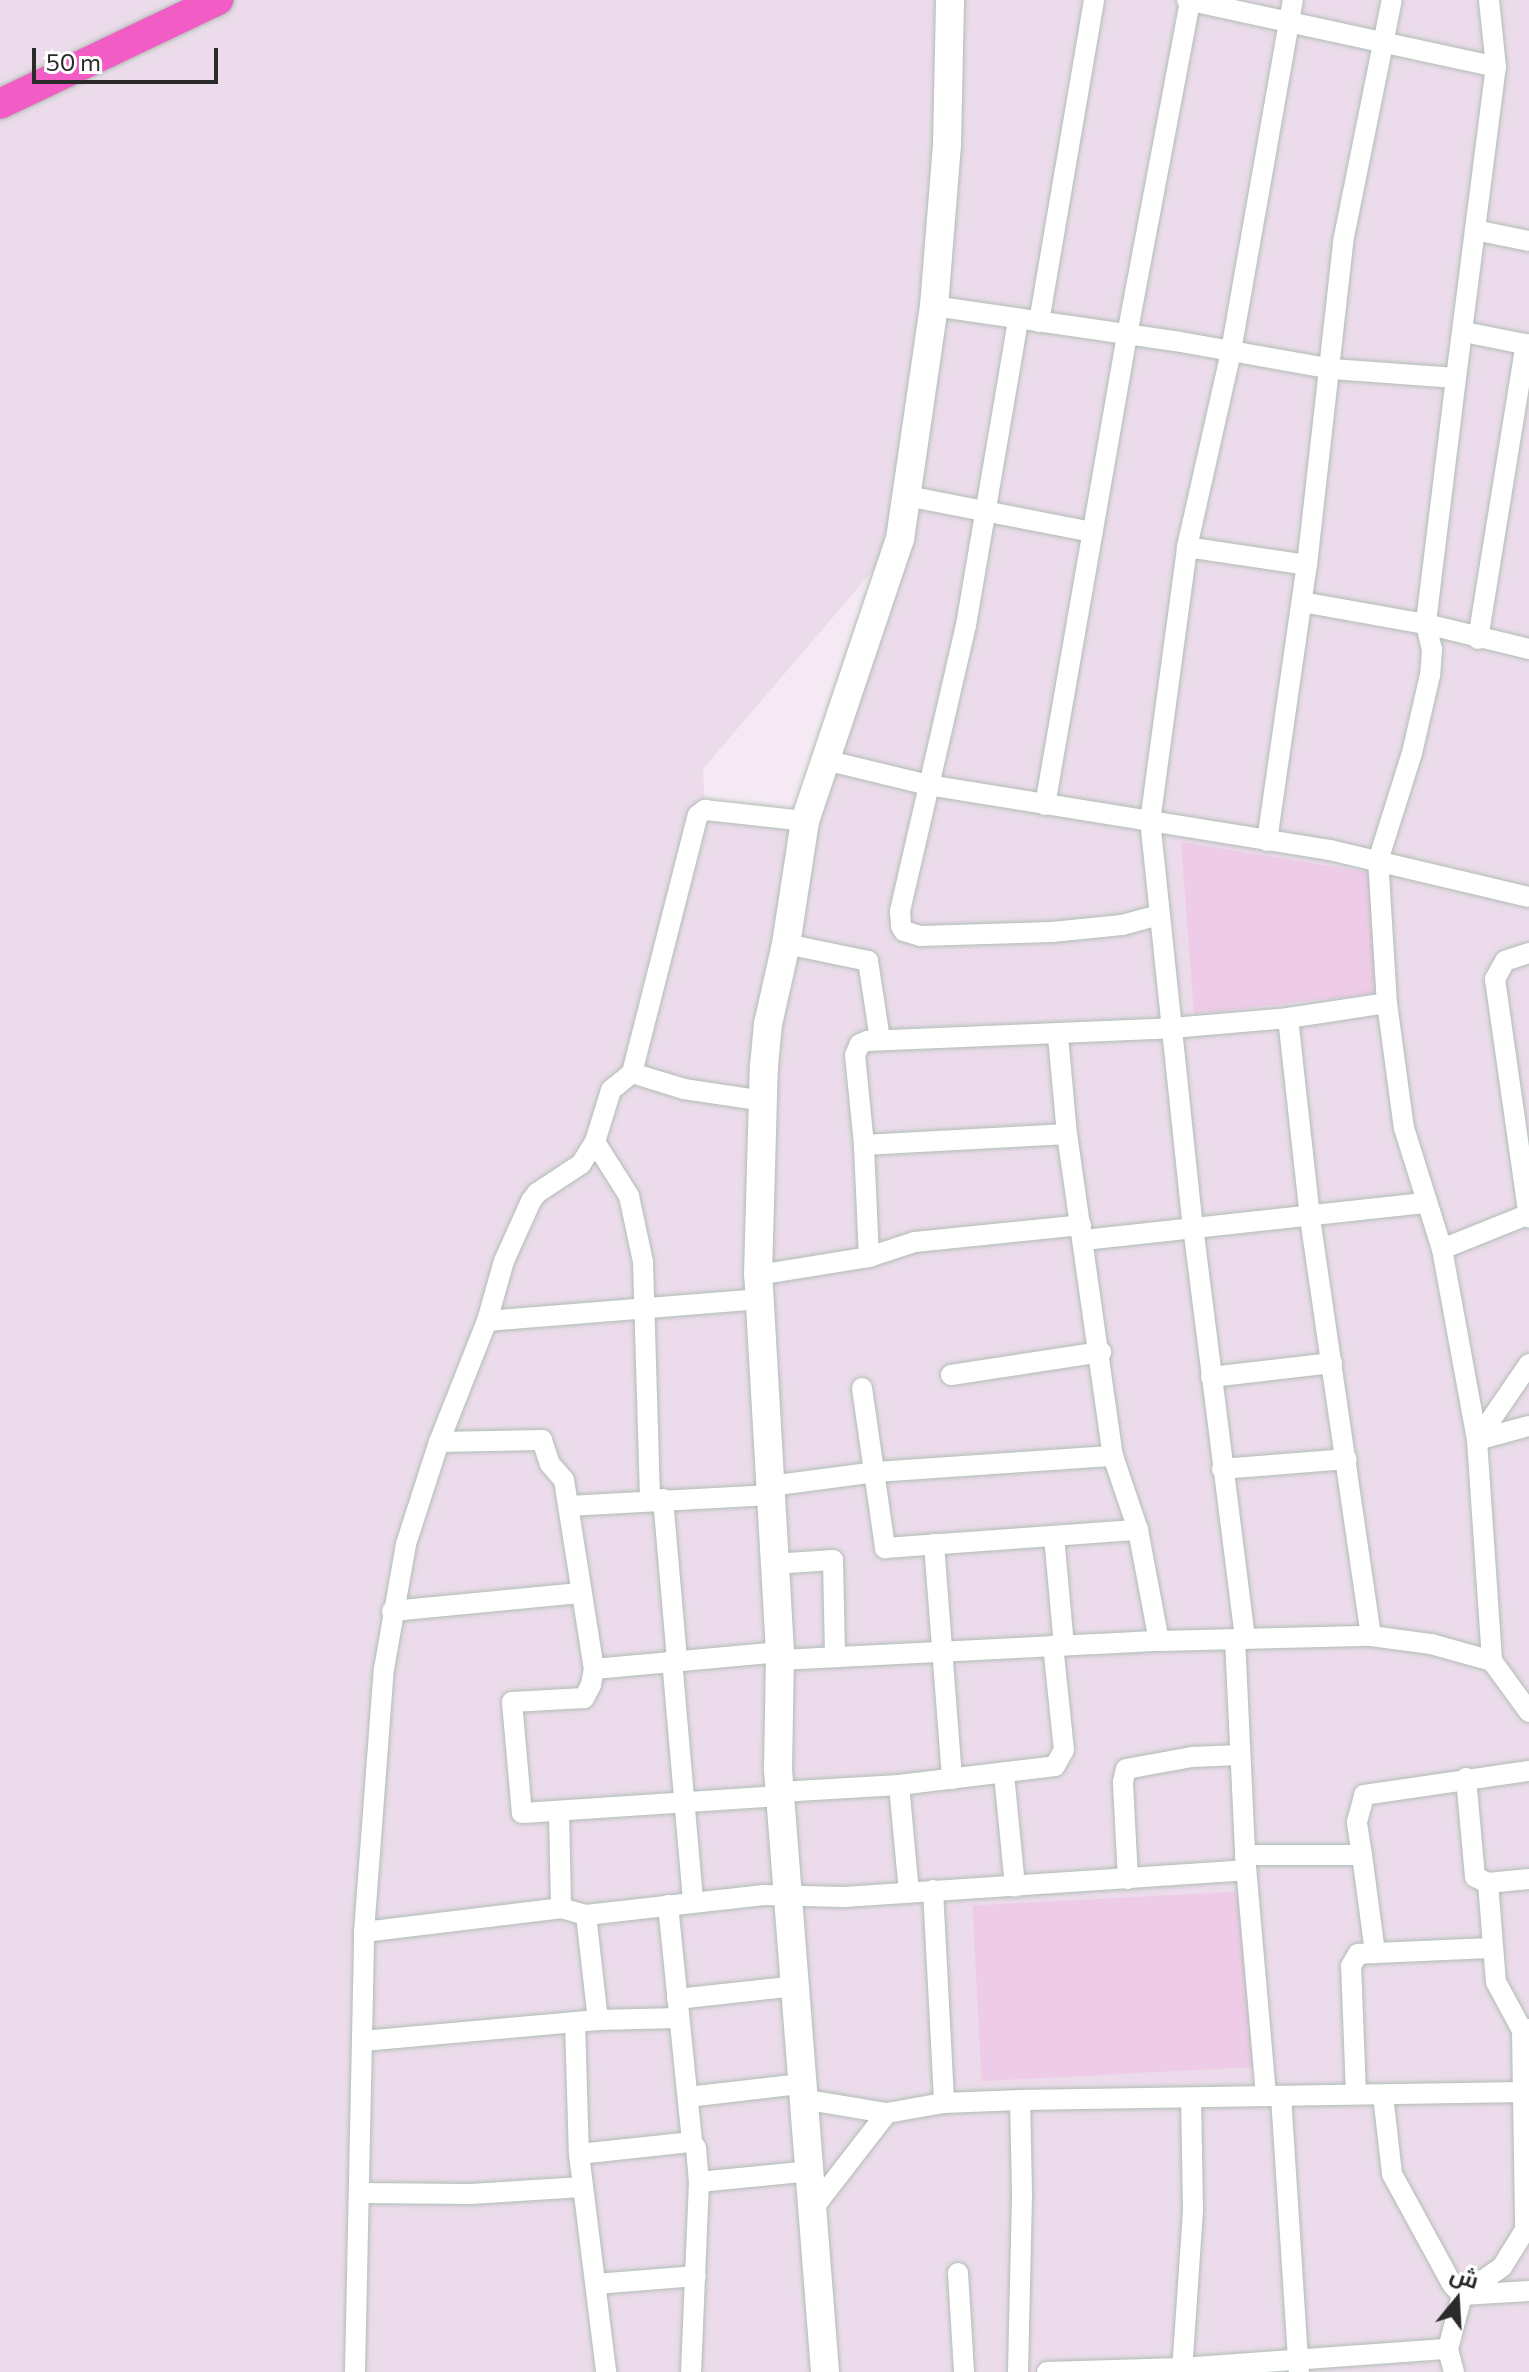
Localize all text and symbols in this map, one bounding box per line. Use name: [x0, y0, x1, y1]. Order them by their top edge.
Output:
scale bar: [36, 32, 222, 82]
text: 50 m: [46, 47, 101, 76]
text: ش: [1447, 2259, 1482, 2294]
north arrow: [1417, 2260, 1497, 2340]

